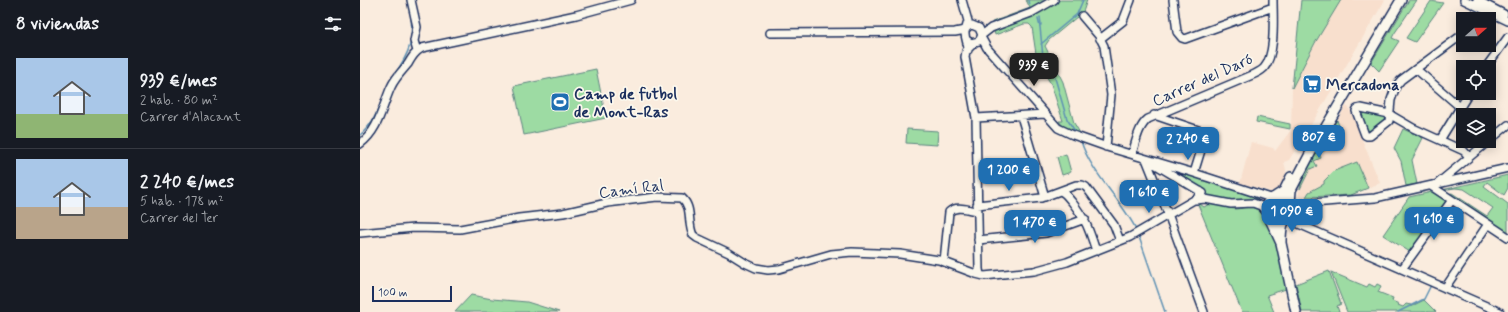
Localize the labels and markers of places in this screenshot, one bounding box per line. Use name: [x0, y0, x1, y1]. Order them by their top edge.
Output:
pin: 939 €: [1006, 53, 1062, 87]
supermarket icon: Mercadona: [1301, 73, 1323, 95]
place label: Mercadona: [1326, 75, 1399, 96]
place label: Camp de futbol de Mont-Ras: [574, 84, 677, 123]
sports icon: Camp de futbol de Mont-Ras: [549, 91, 571, 113]
pin: 807 €: [1291, 125, 1347, 159]
pin: 2 240 €: [1151, 127, 1225, 161]
pin: 1 200 €: [972, 158, 1046, 192]
pin: 1 610 €: [1112, 180, 1186, 214]
pin: 1 090 €: [1255, 199, 1329, 233]
pin: 1 610 €: [1397, 207, 1471, 241]
pin: 1 470 €: [998, 210, 1072, 244]

